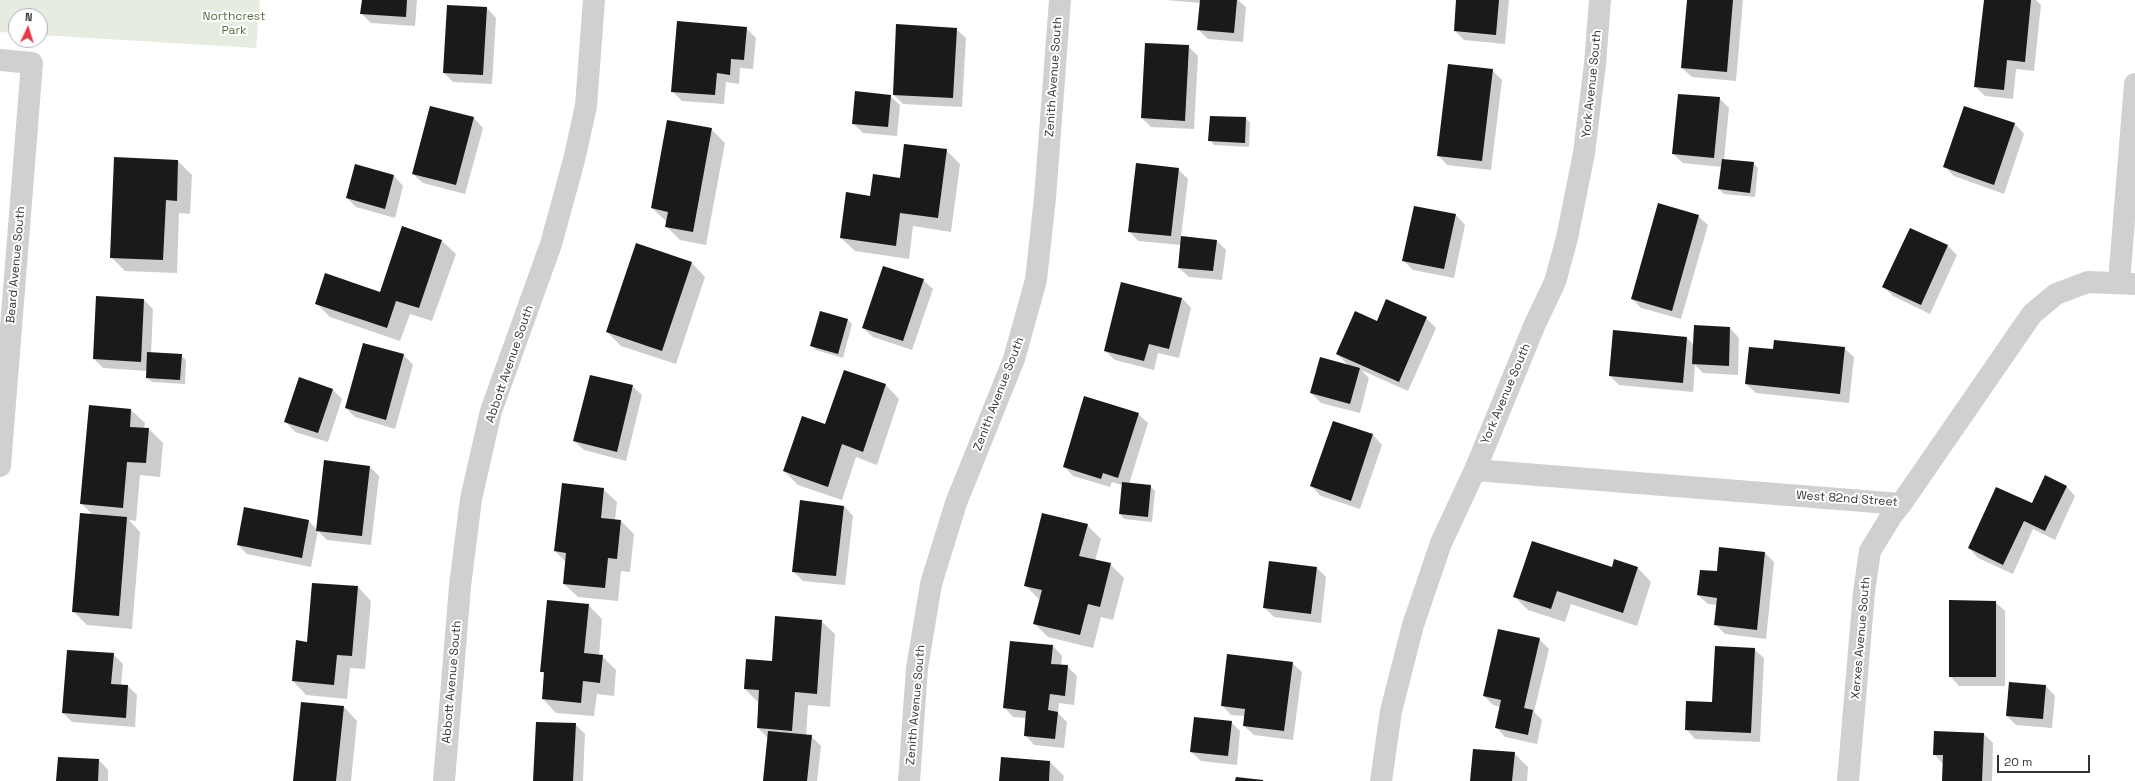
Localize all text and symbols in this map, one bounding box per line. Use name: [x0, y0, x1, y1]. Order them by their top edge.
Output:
north arrow: [8, 8, 48, 48]
text: N: [25, 10, 33, 24]
park label: Northcrest Park: [202, 10, 266, 38]
street label: Zenith Avenue South: [1043, 16, 1065, 138]
street label: York Avenue South: [1579, 29, 1605, 139]
street label: Beard Avenue South: [4, 206, 28, 324]
street label: Abbott Avenue South: [483, 303, 537, 425]
street label: Zenith Avenue South: [971, 335, 1027, 453]
street label: York Avenue South: [1478, 341, 1534, 447]
street label: West 82nd Street: [1796, 488, 1898, 510]
street label: Xerxes Avenue South: [1848, 576, 1874, 700]
street label: Abbott Avenue South: [439, 620, 465, 744]
street label: Zenith Avenue South: [904, 644, 928, 766]
scale bar: [1999, 747, 2092, 773]
text: 20 m: [2004, 754, 2032, 770]

